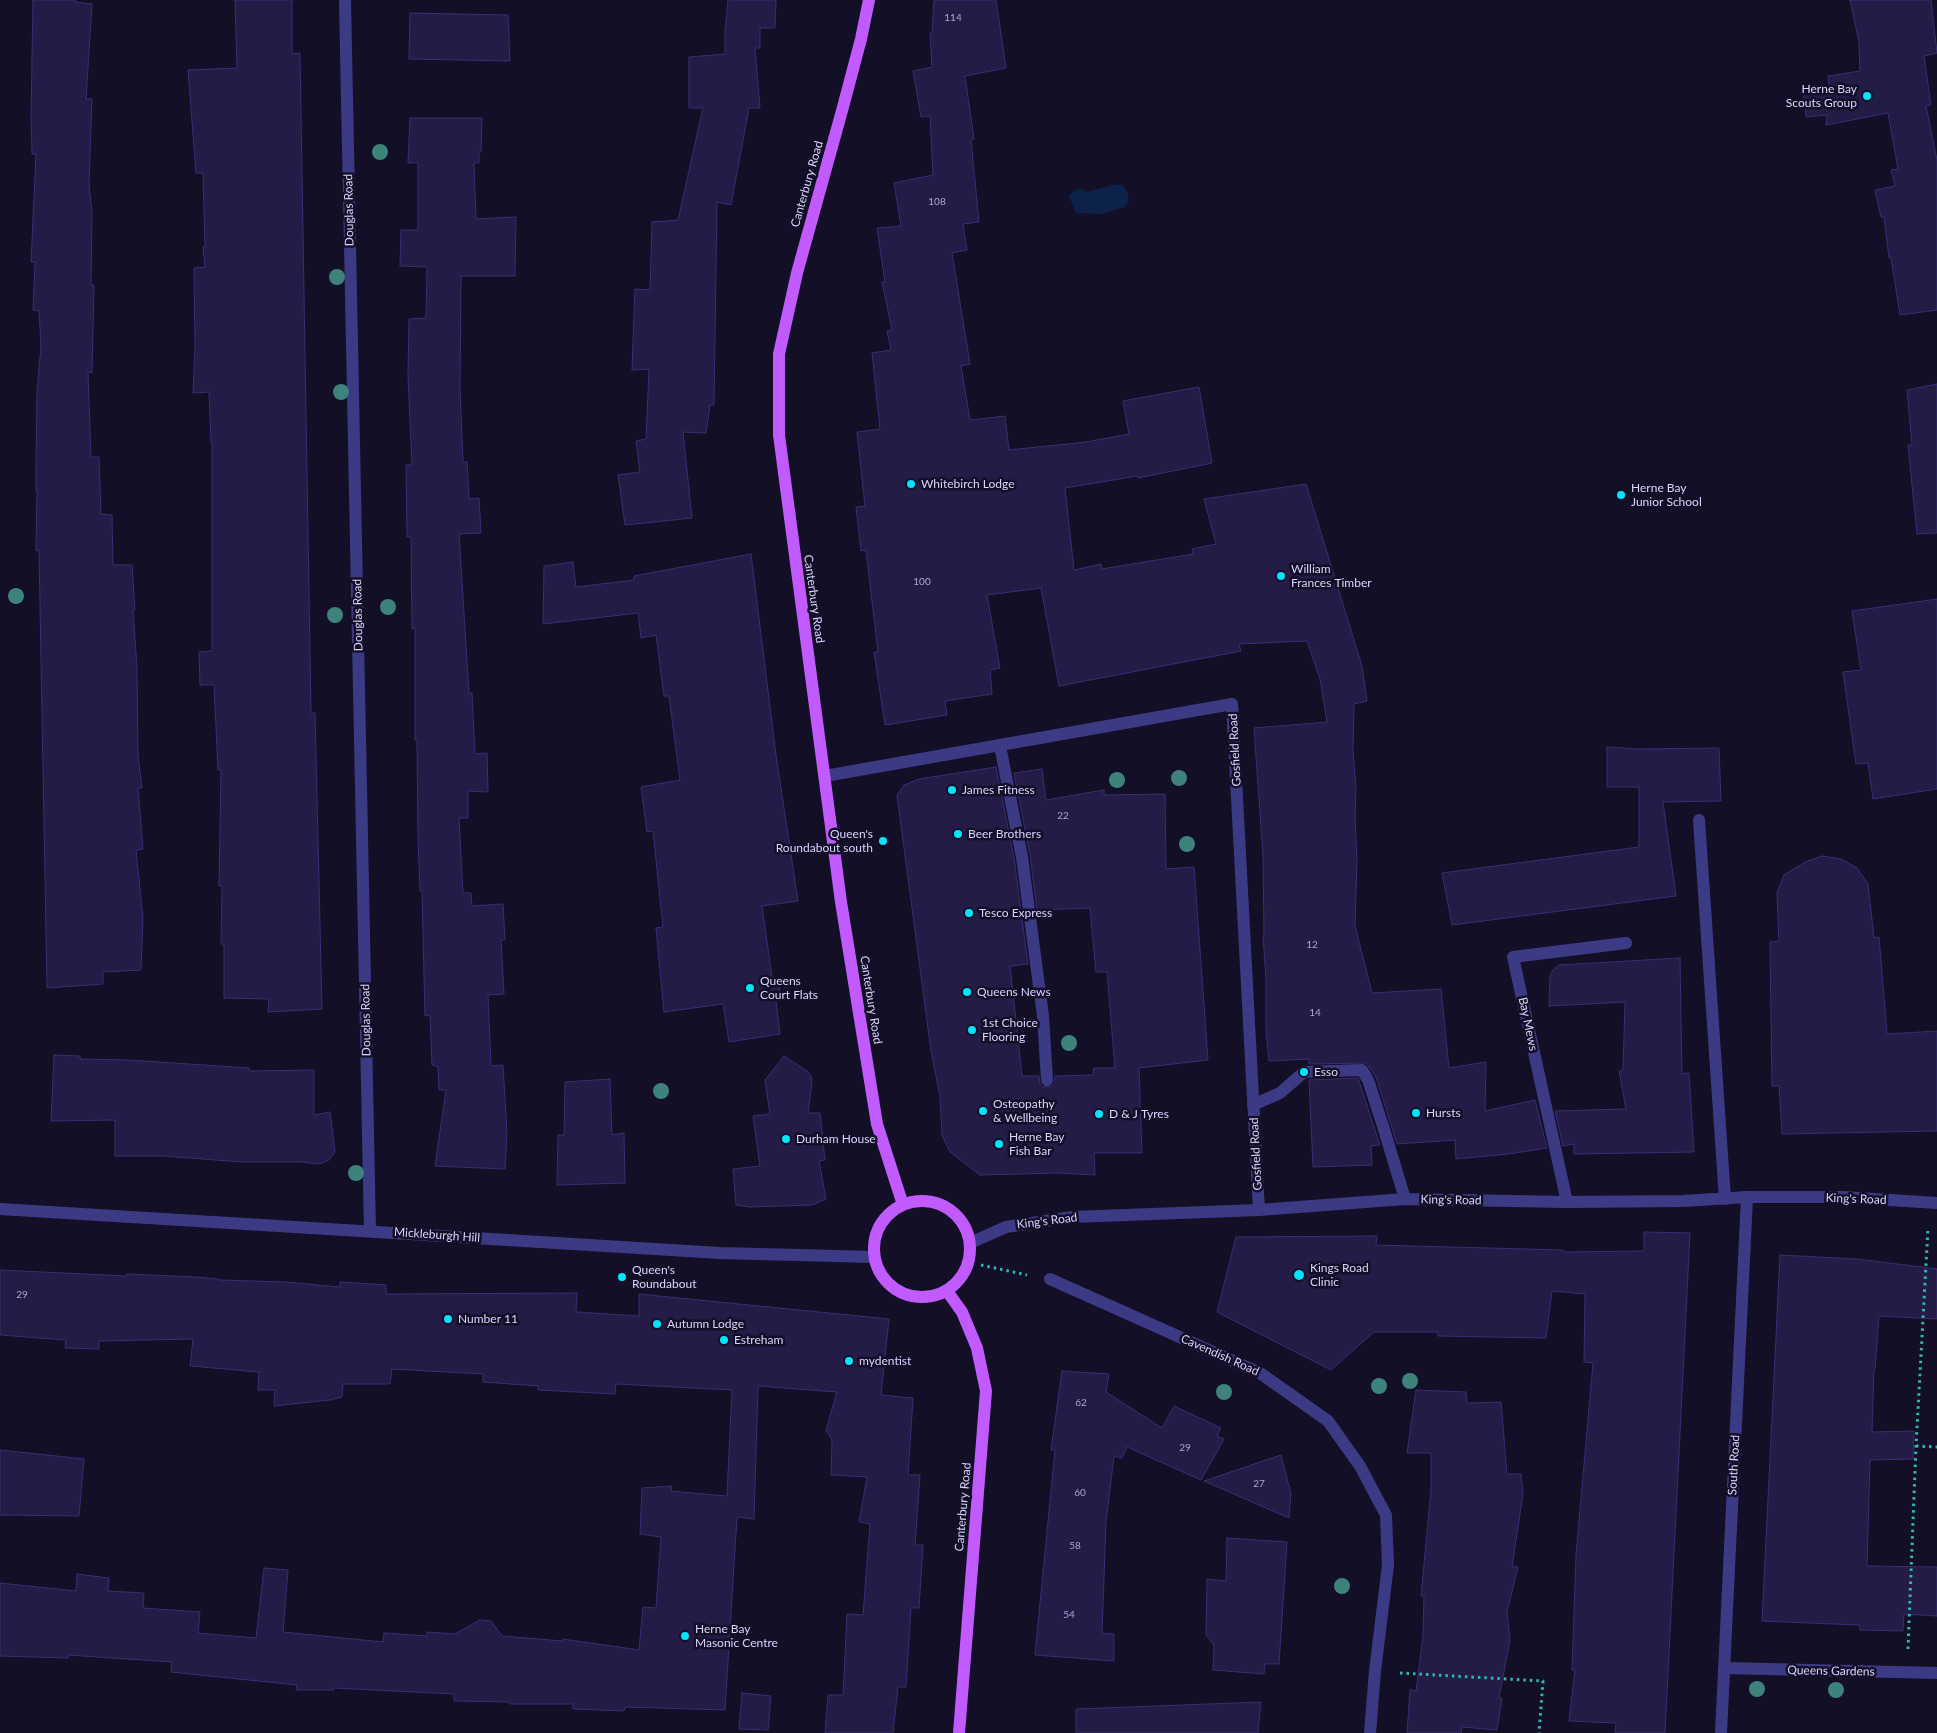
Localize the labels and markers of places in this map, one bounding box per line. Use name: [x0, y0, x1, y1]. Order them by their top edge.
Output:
place label: Herne Bay Scouts Group: [1786, 82, 1857, 110]
marker: Herne Bay Scouts Group: [1861, 90, 1873, 102]
place label: Whitebirch Lodge: [921, 477, 1014, 491]
marker: Whitebirch Lodge: [905, 478, 917, 490]
place label: Herne Bay Junior School: [1631, 481, 1702, 509]
marker: Herne Bay Junior School: [1615, 489, 1627, 501]
place label: William Frances Timber: [1291, 562, 1372, 590]
marker: William Frances Timber: [1275, 570, 1287, 582]
place label: James Fitness: [962, 783, 1035, 797]
marker: James Fitness: [946, 784, 958, 796]
place label: Queen's Roundabout south: [776, 827, 873, 855]
place label: Beer Brothers: [968, 827, 1041, 841]
marker: Beer Brothers: [952, 828, 964, 840]
marker: Queen's Roundabout south: [877, 835, 889, 847]
place label: Tesco Express: [979, 906, 1052, 920]
marker: Tesco Express: [963, 907, 975, 919]
place label: Queens Court Flats: [760, 974, 818, 1002]
marker: Queens Court Flats: [744, 982, 756, 994]
place label: Queens News: [977, 985, 1051, 999]
marker: Queens News: [961, 986, 973, 998]
place label: 1st Choice Flooring: [982, 1016, 1038, 1044]
marker: 1st Choice Flooring: [966, 1024, 978, 1036]
place label: Esso: [1314, 1065, 1338, 1079]
marker: Esso: [1298, 1066, 1310, 1078]
place label: Osteopathy & Wellbeing: [993, 1097, 1057, 1125]
marker: Osteopathy & Wellbeing: [977, 1105, 989, 1117]
place label: Hursts: [1426, 1106, 1461, 1120]
place label: D & J Tyres: [1109, 1107, 1169, 1121]
marker: Hursts: [1410, 1107, 1422, 1119]
marker: D & J Tyres: [1093, 1108, 1105, 1120]
place label: Herne Bay Fish Bar: [1009, 1130, 1064, 1158]
place label: Durham House: [796, 1132, 876, 1146]
marker: Durham House: [780, 1133, 792, 1145]
marker: Herne Bay Fish Bar: [993, 1138, 1005, 1150]
place label: Kings Road Clinic: [1310, 1261, 1369, 1289]
place label: Queen's Roundabout: [632, 1263, 697, 1291]
marker: Kings Road Clinic: [1292, 1268, 1306, 1282]
marker: Queen's Roundabout: [616, 1271, 628, 1283]
place label: Number 11: [458, 1312, 518, 1326]
marker: Number 11: [442, 1313, 454, 1325]
place label: Autumn Lodge: [667, 1317, 744, 1331]
marker: Autumn Lodge: [651, 1318, 663, 1330]
place label: Estreham: [734, 1333, 783, 1347]
marker: Estreham: [718, 1334, 730, 1346]
place label: mydentist: [859, 1354, 911, 1368]
marker: mydentist: [843, 1355, 855, 1367]
place label: Herne Bay Masonic Centre: [695, 1622, 778, 1650]
marker: Herne Bay Masonic Centre: [679, 1630, 691, 1642]

